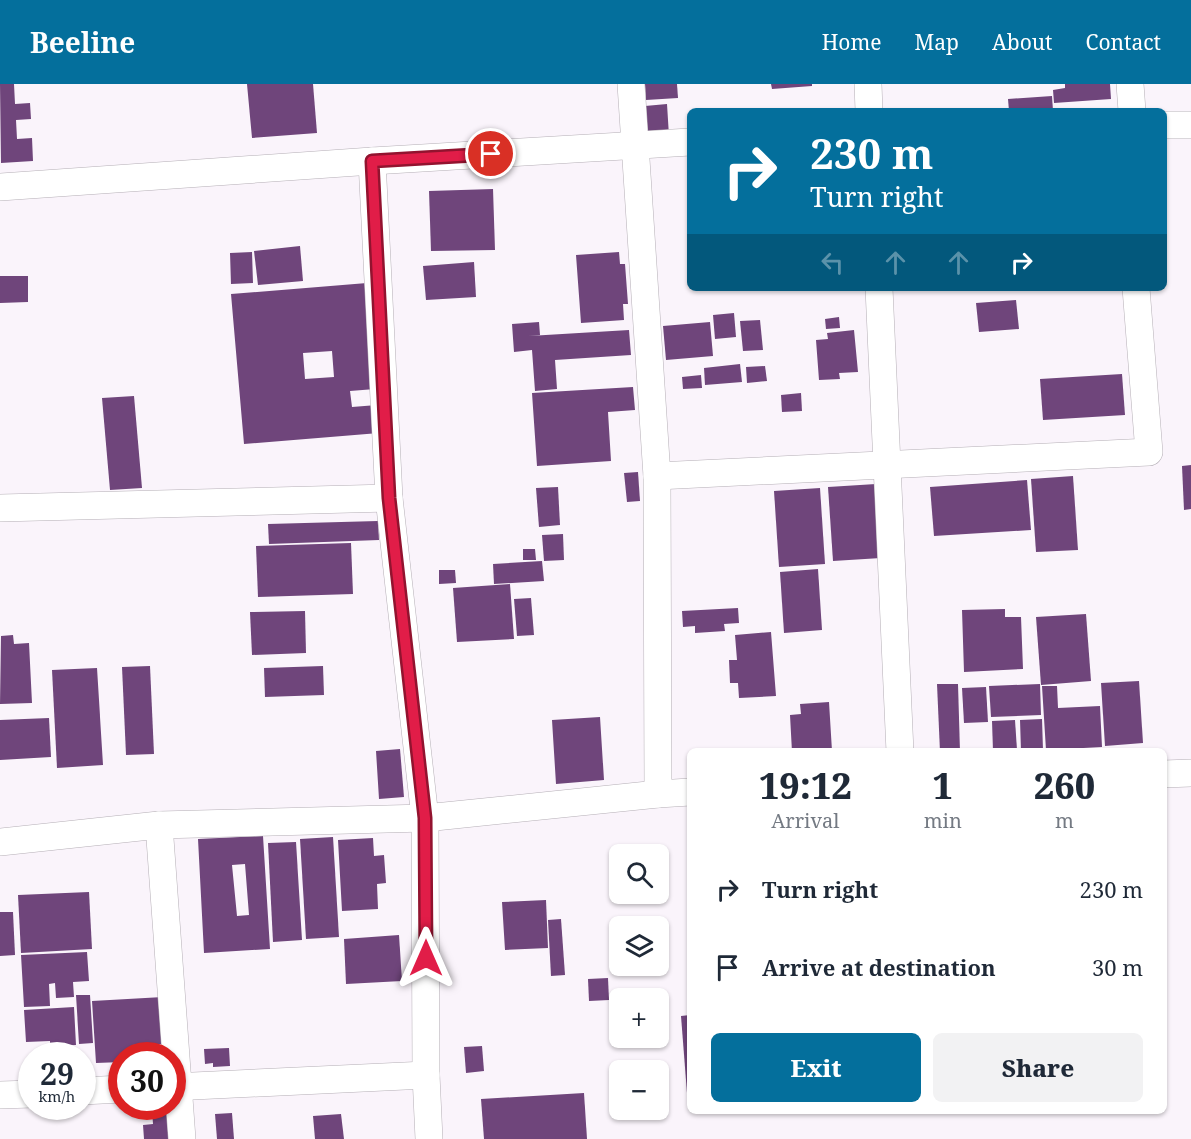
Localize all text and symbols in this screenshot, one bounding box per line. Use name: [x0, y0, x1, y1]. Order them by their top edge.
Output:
text: Beeline: [30, 23, 135, 61]
text: Home: [822, 28, 882, 56]
text: Map: [915, 28, 959, 56]
text: About: [992, 28, 1053, 56]
text: Contact: [1086, 28, 1161, 56]
text: 230 m: [810, 124, 934, 181]
pin: [465, 128, 516, 179]
icon: right: [711, 132, 789, 210]
icon: arrive: [474, 137, 507, 170]
text: Turn right: [810, 178, 943, 215]
icon: left: [816, 246, 849, 279]
icon: ahead: [879, 246, 912, 279]
icon: ahead: [942, 246, 975, 279]
icon: right: [1005, 246, 1038, 279]
text: 19:12: [759, 761, 852, 810]
text: 1: [933, 761, 953, 810]
text: 260: [1034, 761, 1095, 810]
text: Arrival: [771, 807, 840, 834]
text: min: [924, 807, 962, 834]
text: m: [1055, 807, 1074, 834]
map controls: [609, 844, 669, 1120]
button: search: [609, 844, 669, 904]
icon: right: [711, 873, 744, 906]
text: Turn right: [762, 874, 878, 904]
text: 230 m: [1080, 874, 1143, 904]
button: layers: [609, 916, 669, 976]
position arrow: [394, 926, 458, 990]
icon: arrive: [711, 951, 744, 984]
text: Arrive at destination: [762, 952, 996, 982]
text: 30 m: [1092, 952, 1143, 982]
button: +: [609, 988, 669, 1048]
button: Exit: [711, 1033, 921, 1102]
button: Share: [933, 1033, 1143, 1102]
speed limit sign: 30: [108, 1042, 186, 1120]
text: 29: [40, 1053, 74, 1094]
button: −: [609, 1060, 669, 1120]
text: km/h: [39, 1086, 75, 1106]

